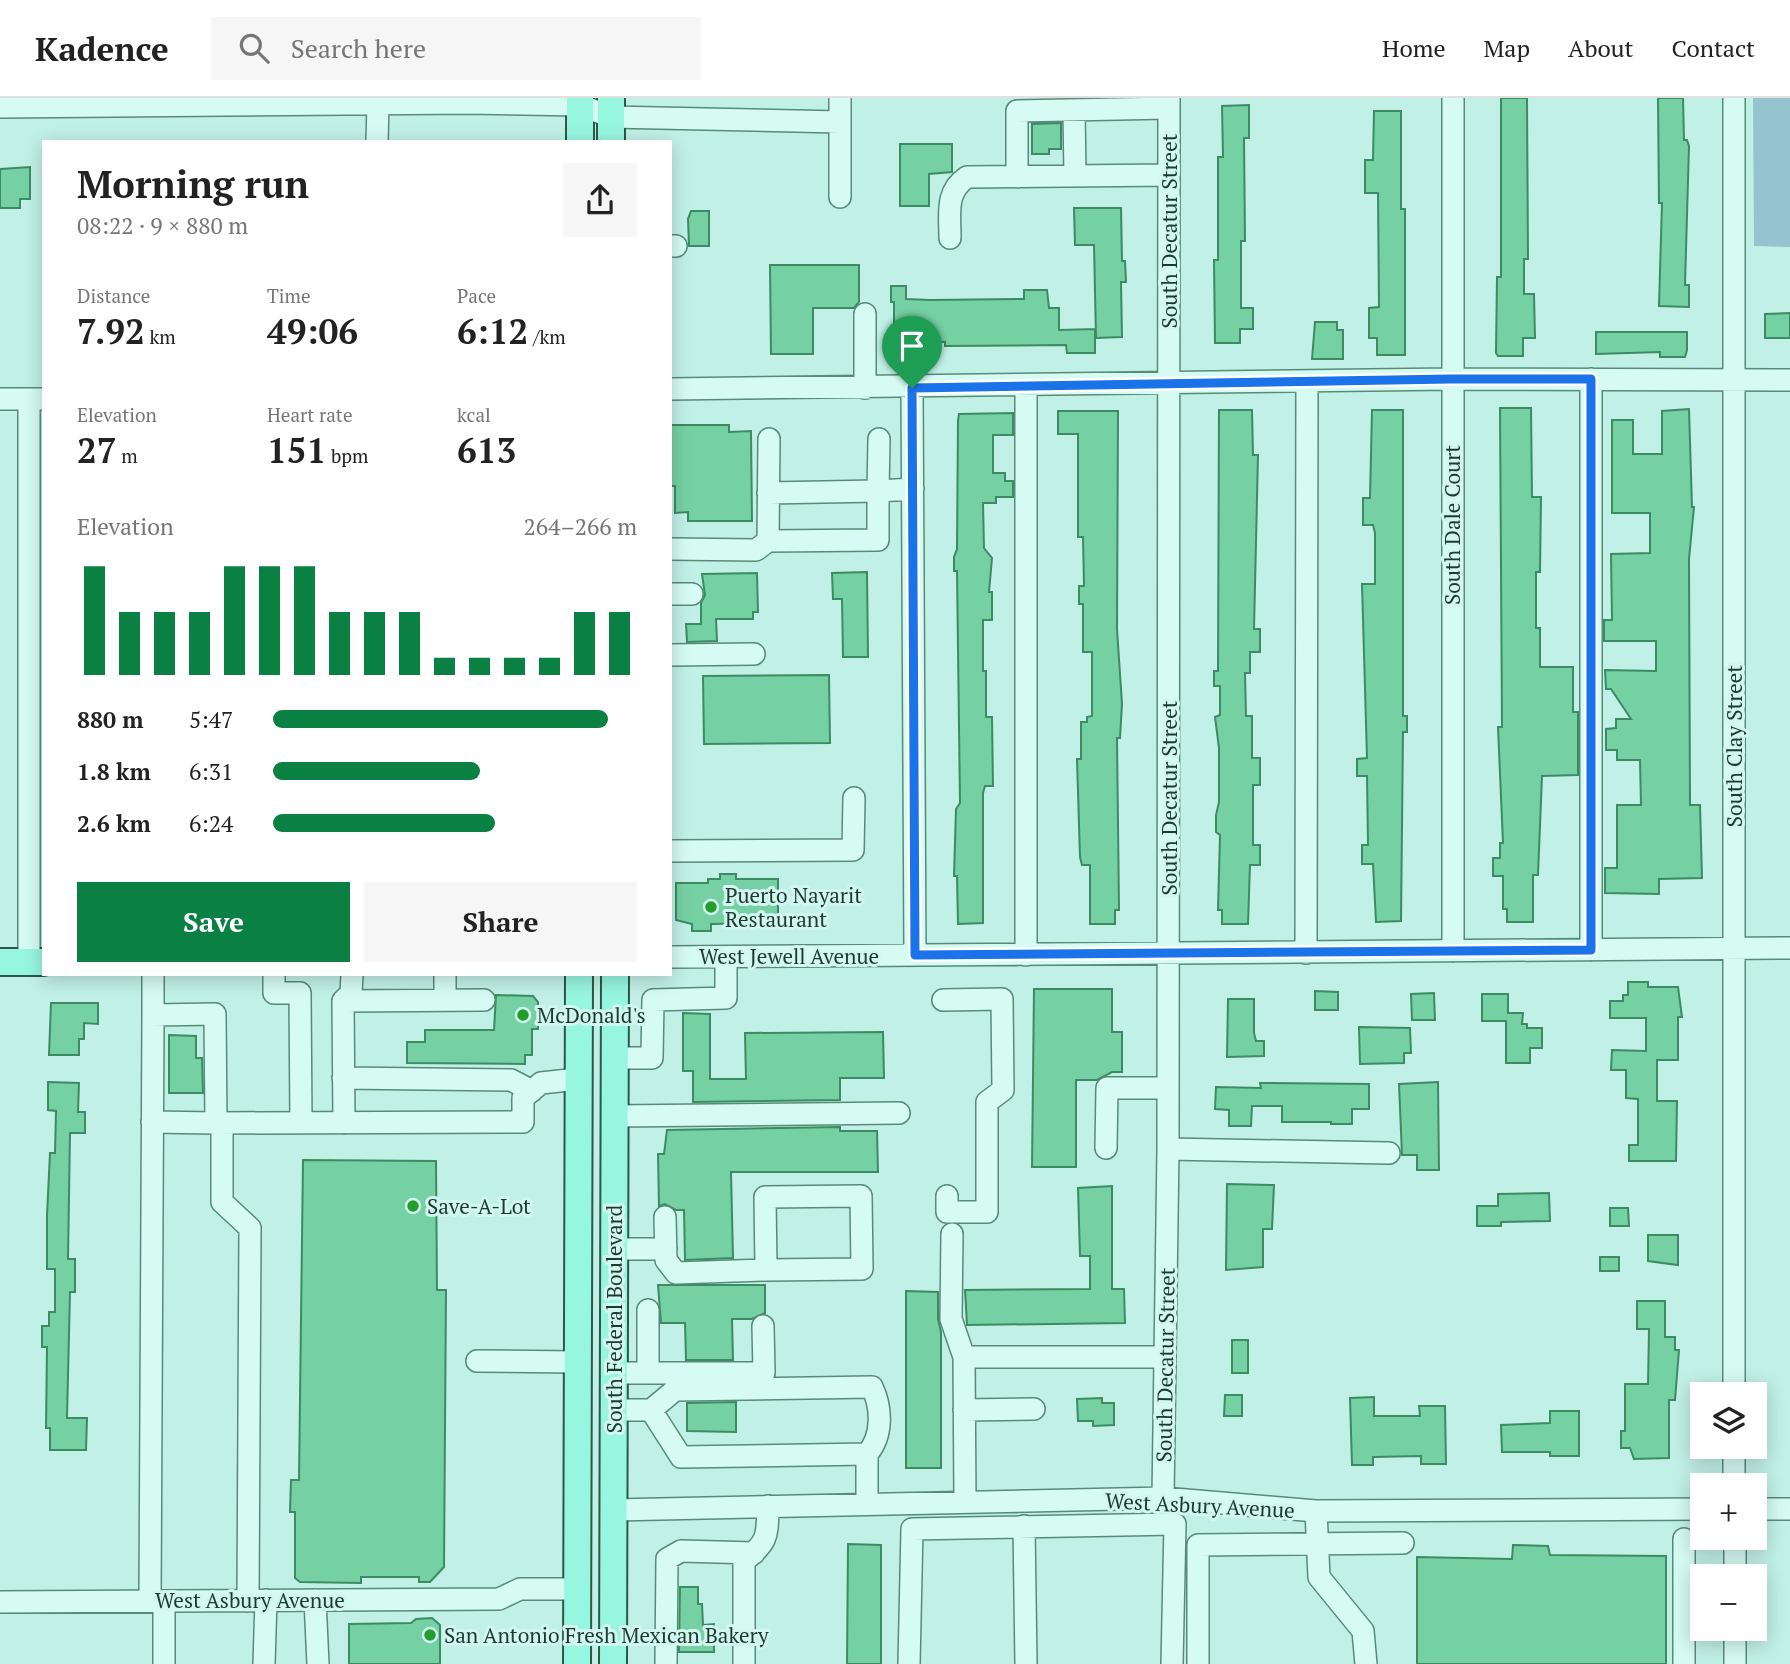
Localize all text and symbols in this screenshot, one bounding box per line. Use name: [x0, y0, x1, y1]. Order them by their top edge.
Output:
search box: [211, 17, 701, 80]
text: Kadence: [35, 27, 169, 70]
icon: search: [235, 29, 273, 67]
text: Search here: [291, 31, 426, 65]
text: Home: [1382, 32, 1446, 64]
text: Map: [1484, 32, 1530, 64]
text: About: [1568, 32, 1634, 64]
text: Contact: [1672, 32, 1755, 64]
street label: South Decatur Street: [1155, 133, 1183, 329]
text: Morning run: [77, 159, 309, 209]
button: share: [563, 163, 637, 237]
text: 08:22 · 9 × 880 m: [77, 210, 248, 241]
text: Distance: [77, 283, 150, 308]
text: Time: [267, 283, 310, 308]
text: Pace: [457, 283, 496, 308]
text: 7.92: [77, 308, 145, 354]
text: 49:06: [267, 308, 358, 354]
text: 6:12: [457, 308, 528, 354]
pin: [882, 316, 942, 388]
text: km: [145, 324, 176, 349]
text: /km: [528, 324, 566, 349]
icon: arrive: [893, 327, 931, 365]
text: Elevation: [77, 402, 157, 427]
text: Heart rate: [267, 402, 352, 427]
text: kcal: [457, 402, 491, 427]
text: 27: [77, 427, 117, 473]
text: 151: [267, 427, 326, 473]
text: 613: [457, 427, 516, 473]
text: m: [117, 443, 138, 468]
text: bpm: [326, 443, 368, 468]
street label: South Dale Court: [1438, 445, 1466, 605]
text: Elevation: [77, 511, 174, 542]
text: 264–266 m: [524, 511, 637, 542]
street label: South Clay Street: [1720, 665, 1748, 827]
street label: South Decatur Street: [1155, 700, 1183, 896]
text: 880 m: [77, 704, 143, 735]
text: 5:47: [189, 704, 233, 735]
text: 1.8 km: [77, 756, 151, 787]
text: 6:31: [189, 756, 233, 787]
text: 2.6 km: [77, 808, 151, 839]
text: 6:24: [189, 808, 233, 839]
place label: Puerto Nayarit Restaurant: [725, 881, 862, 933]
button: Save: [77, 882, 350, 962]
button: Share: [364, 882, 637, 962]
marker: Puerto Nayarit Restaurant: [703, 899, 719, 915]
street label: West Jewell Avenue: [699, 942, 879, 970]
place label: McDonald's: [537, 1001, 646, 1029]
marker: McDonald's: [515, 1007, 531, 1023]
place label: Save-A-Lot: [427, 1192, 531, 1220]
marker: Save-A-Lot: [405, 1198, 421, 1214]
street label: South Federal Boulevard: [600, 1204, 628, 1433]
street label: South Decatur Street: [1149, 1267, 1181, 1463]
map controls: [1690, 1382, 1767, 1641]
button: layers: [1690, 1382, 1767, 1459]
button: +: [1690, 1473, 1767, 1550]
street label: West Asbury Avenue: [1104, 1486, 1296, 1524]
button: −: [1690, 1564, 1767, 1641]
street label: West Asbury Avenue: [155, 1586, 345, 1614]
place label: San Antonio Fresh Mexican Bakery: [444, 1621, 769, 1649]
marker: San Antonio Fresh Mexican Bakery: [422, 1627, 438, 1643]

